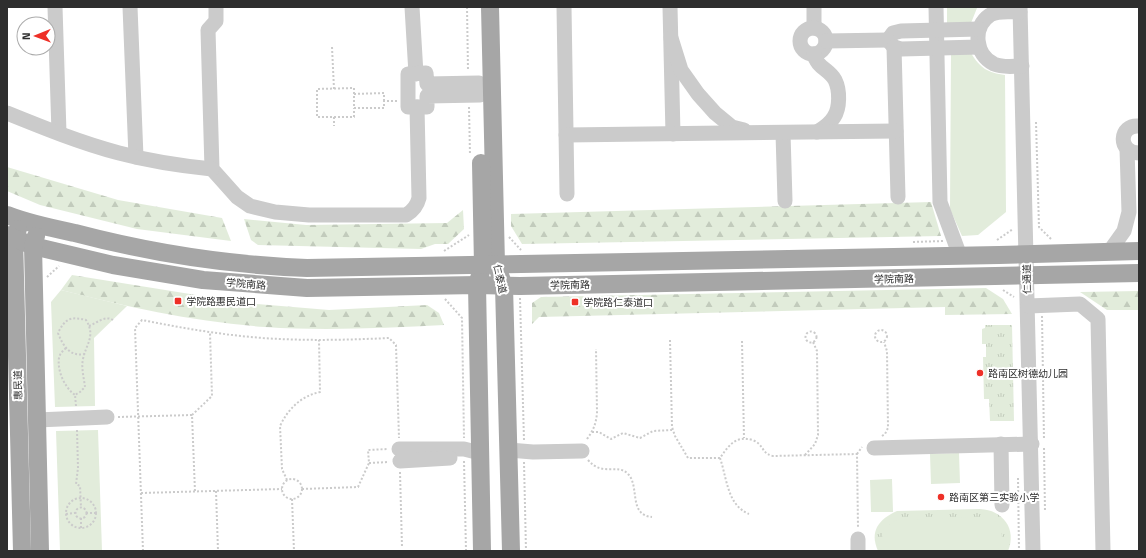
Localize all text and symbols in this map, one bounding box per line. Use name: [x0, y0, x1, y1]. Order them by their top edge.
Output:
north arrow: [16, 16, 56, 56]
text: N: [18, 32, 34, 40]
street label: 仁泰道: [490, 263, 510, 295]
street label: 仁通道: [1019, 264, 1035, 294]
street label: 学院南路: [874, 271, 914, 287]
street label: 学院南路: [225, 275, 267, 293]
street label: 学院南路: [550, 277, 590, 293]
place label: 学院路惠民道口: [186, 294, 256, 309]
place label: 学院路仁泰道口: [583, 295, 653, 310]
marker: 学院路惠民道口: [173, 296, 183, 306]
marker: 学院路仁泰道口: [570, 297, 580, 307]
place label: 路南区树德幼儿园: [988, 366, 1068, 381]
marker: 路南区树德幼儿园: [975, 368, 985, 378]
street label: 惠民道: [10, 370, 26, 400]
place label: 路南区第三实验小学: [949, 490, 1039, 505]
marker: 路南区第三实验小学: [936, 492, 946, 502]

